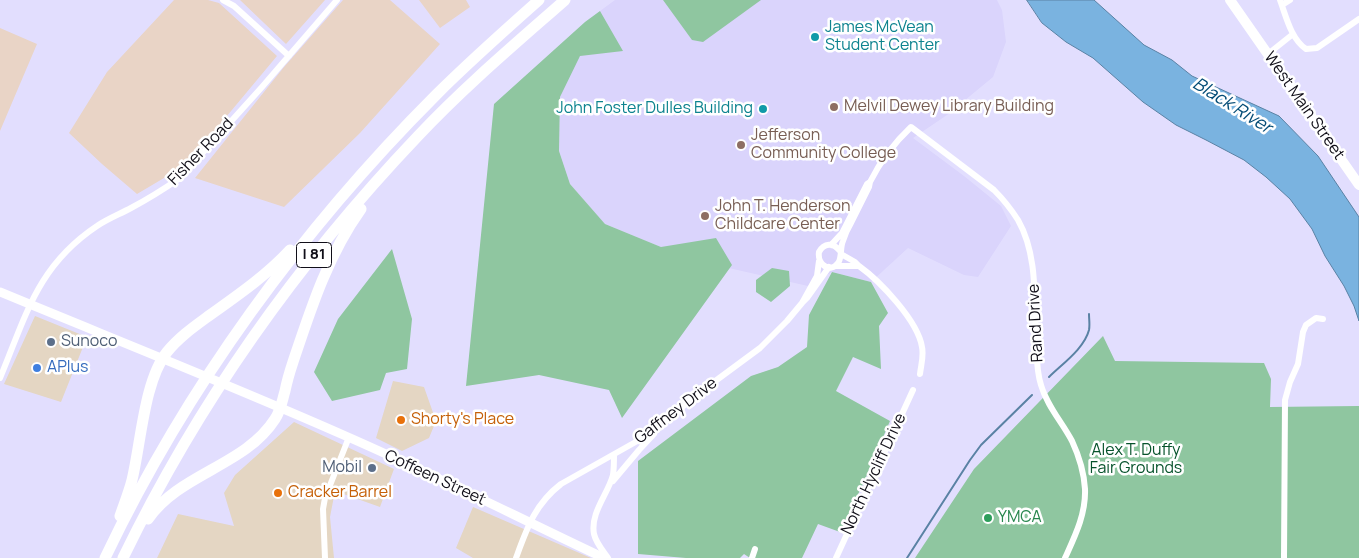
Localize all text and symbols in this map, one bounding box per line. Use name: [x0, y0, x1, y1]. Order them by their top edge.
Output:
place label: James McVean Student Center: [825, 18, 940, 56]
marker: James McVean Student Center: [809, 31, 821, 43]
street label: West Main Street: [1260, 48, 1348, 164]
water label: Black River: [1189, 73, 1275, 139]
place label: Melvil Dewey Library Building: [844, 97, 1054, 117]
place label: John Foster Dulles Building: [556, 99, 753, 119]
marker: Melvil Dewey Library Building: [828, 101, 840, 113]
marker: John Foster Dulles Building: [757, 103, 769, 115]
street label: Fisher Road: [164, 114, 238, 190]
place label: Jefferson Community College: [751, 126, 896, 164]
marker: Jefferson Community College: [735, 139, 747, 151]
place label: John T. Henderson Childcare Center: [715, 197, 850, 235]
marker: John T. Henderson Childcare Center: [699, 210, 711, 222]
road number: I 81: [296, 242, 332, 268]
street label: Rand Drive: [1024, 283, 1048, 363]
place label: Sunoco: [61, 332, 117, 352]
marker: Sunoco: [45, 336, 57, 348]
place label: APlus: [47, 358, 88, 378]
marker: APlus: [31, 362, 43, 374]
street label: Gaffney Drive: [631, 374, 721, 448]
place label: Shorty's Place: [411, 410, 514, 430]
street label: North Hycliff Drive: [837, 410, 911, 538]
marker: Shorty's Place: [395, 414, 407, 426]
park label: Alex T. Duffy Fair Grounds: [1090, 441, 1182, 479]
street label: Coffeen Street: [381, 446, 489, 510]
place label: Mobil: [322, 458, 362, 478]
marker: Mobil: [366, 462, 378, 474]
place label: Cracker Barrel: [288, 483, 392, 503]
marker: Cracker Barrel: [272, 487, 284, 499]
place label: YMCA: [998, 508, 1042, 528]
marker: YMCA: [982, 512, 994, 524]

